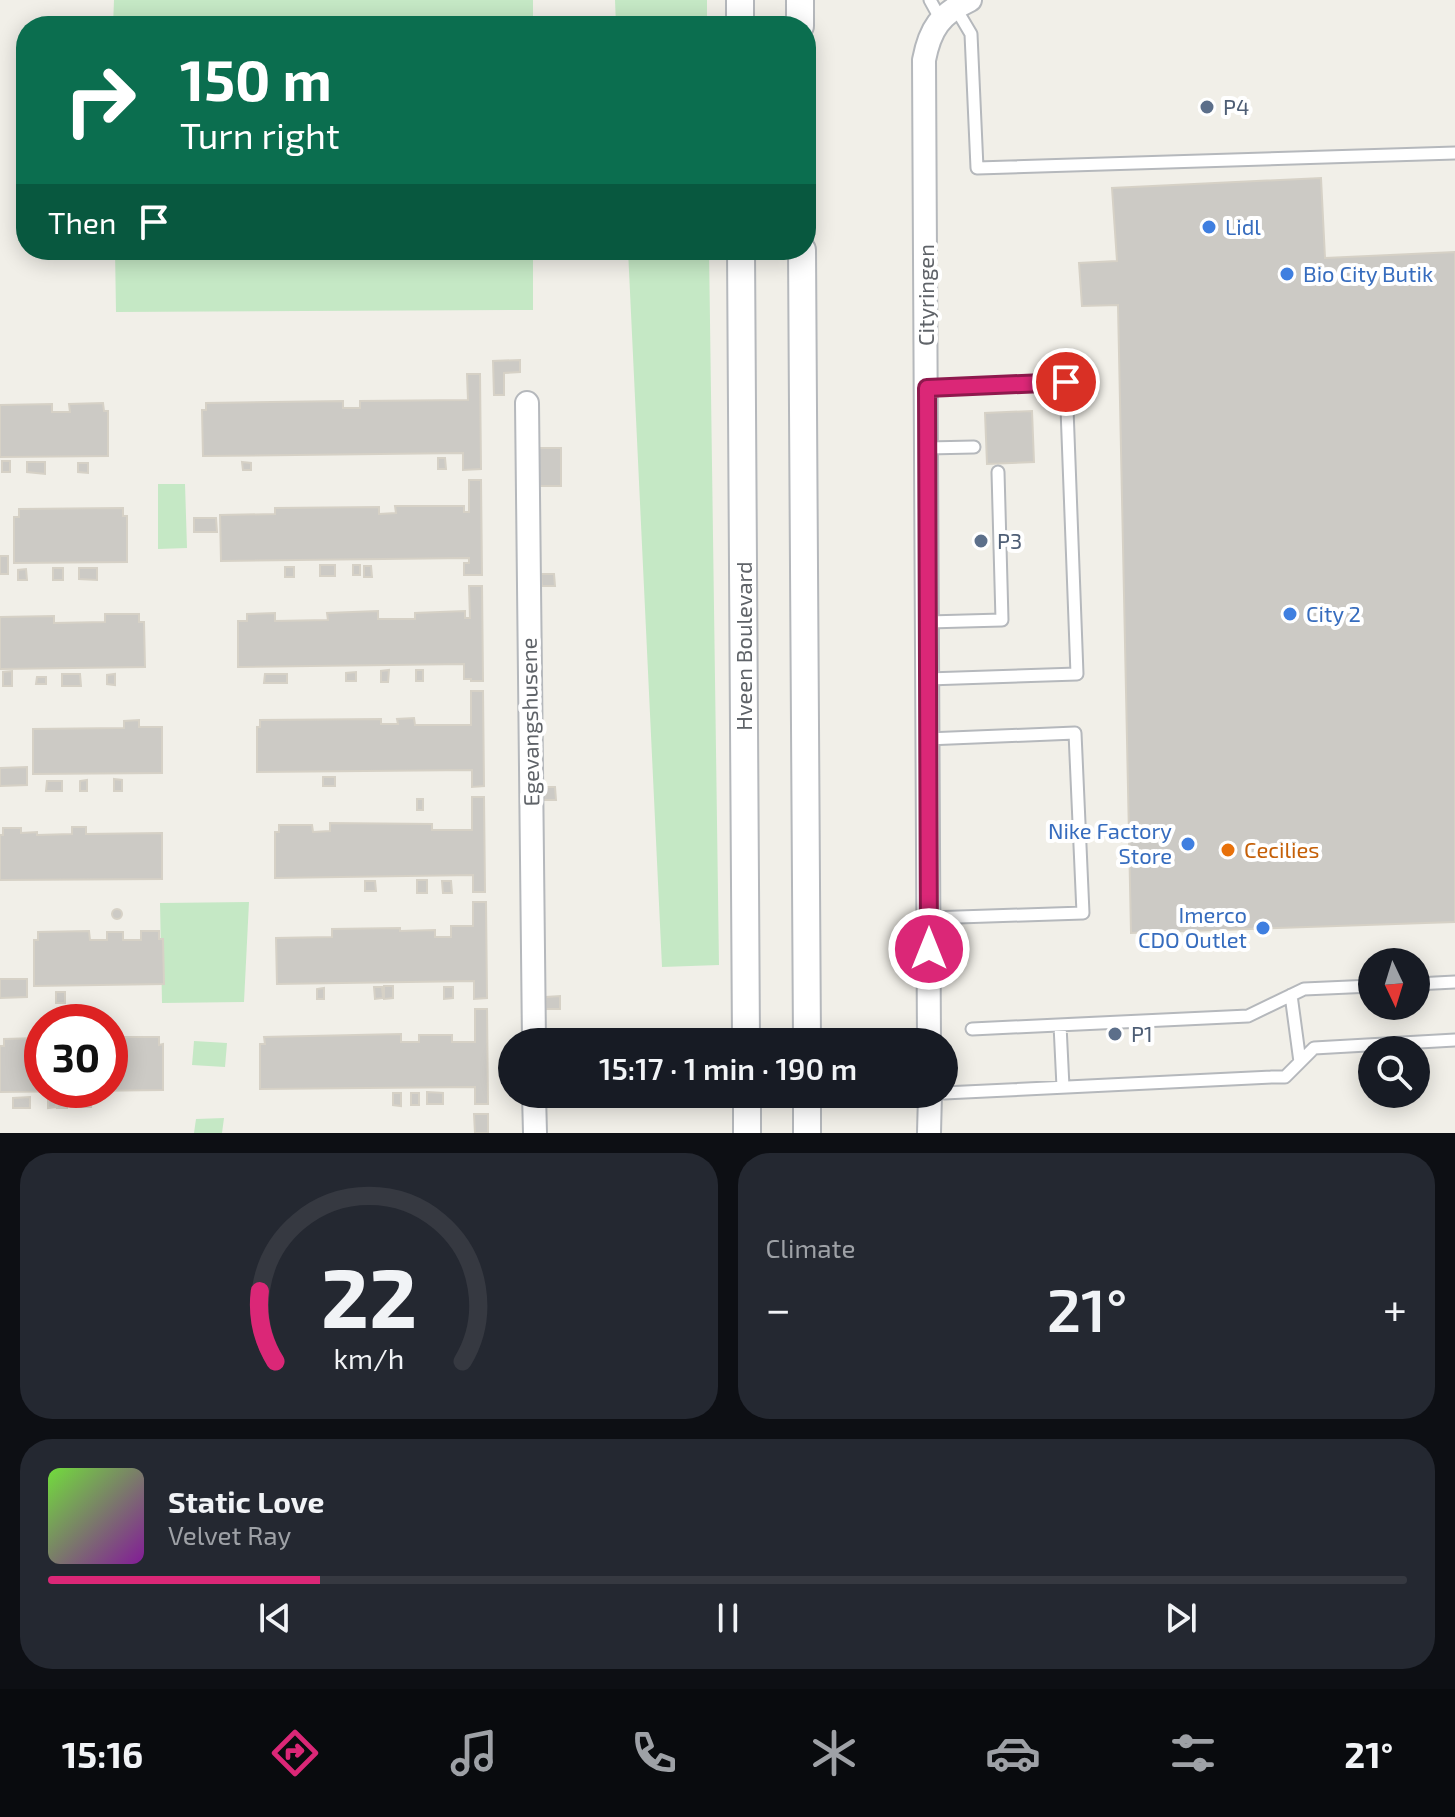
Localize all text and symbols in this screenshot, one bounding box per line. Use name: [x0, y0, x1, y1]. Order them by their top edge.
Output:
text: 150 m: [180, 45, 332, 112]
icon: right: [48, 48, 152, 152]
place label: P4: [1223, 93, 1250, 119]
marker: P4: [1198, 98, 1216, 116]
text: Turn right: [180, 113, 340, 156]
icon: arrive: [132, 200, 176, 244]
text: Then: [48, 204, 116, 240]
place label: Lidl: [1225, 213, 1261, 239]
marker: Lidl: [1200, 218, 1218, 236]
street label: Cityringen: [912, 244, 938, 346]
place label: Bio City Butik: [1303, 260, 1433, 286]
marker: Bio City Butik: [1278, 265, 1296, 283]
pin: [1032, 348, 1100, 416]
icon: arrive: [1044, 360, 1088, 404]
place label: P3: [997, 527, 1022, 553]
marker: P3: [972, 532, 990, 550]
street label: Hveen Boulevard: [730, 561, 756, 731]
place label: City 2: [1306, 600, 1361, 626]
marker: City 2: [1281, 605, 1299, 623]
street label: Egevangshusene: [515, 637, 543, 807]
place label: Nike Factory Store: [1048, 817, 1172, 868]
marker: Nike Factory Store: [1179, 835, 1197, 853]
place label: Cecilies: [1244, 836, 1320, 862]
marker: Cecilies: [1219, 841, 1237, 859]
place label: Imerco CDO Outlet: [1138, 901, 1247, 952]
position arrow: [887, 907, 971, 991]
marker: Imerco CDO Outlet: [1254, 919, 1272, 937]
north arrow: [1358, 948, 1430, 1020]
map controls: [1358, 948, 1430, 1108]
speed limit sign: 30: [24, 1004, 128, 1108]
place label: P1: [1131, 1020, 1153, 1046]
marker: P1: [1106, 1025, 1124, 1043]
button: search: [1358, 1036, 1430, 1108]
text: 15:17 · 1 min · 190 m: [599, 1050, 857, 1086]
text: Climate: [766, 1232, 855, 1263]
text: 22: [320, 1245, 417, 1345]
text: 21°: [1047, 1272, 1127, 1344]
text: −: [766, 1281, 791, 1334]
text: +: [1383, 1281, 1407, 1334]
text: km/h: [333, 1340, 404, 1375]
text: Static Love: [168, 1483, 324, 1519]
text: Velvet Ray: [168, 1519, 291, 1550]
icon: previous: [253, 1596, 297, 1640]
icon: pause: [706, 1596, 750, 1640]
icon: next: [1159, 1596, 1203, 1640]
icon: directions: [267, 1725, 323, 1781]
icon: music: [446, 1725, 502, 1781]
icon: phone: [626, 1725, 682, 1781]
icon: climate: [806, 1725, 862, 1781]
icon: car: [985, 1725, 1041, 1781]
icon: filters: [1165, 1725, 1221, 1781]
text: 15:16: [62, 1732, 143, 1775]
text: 21°: [1344, 1732, 1393, 1775]

